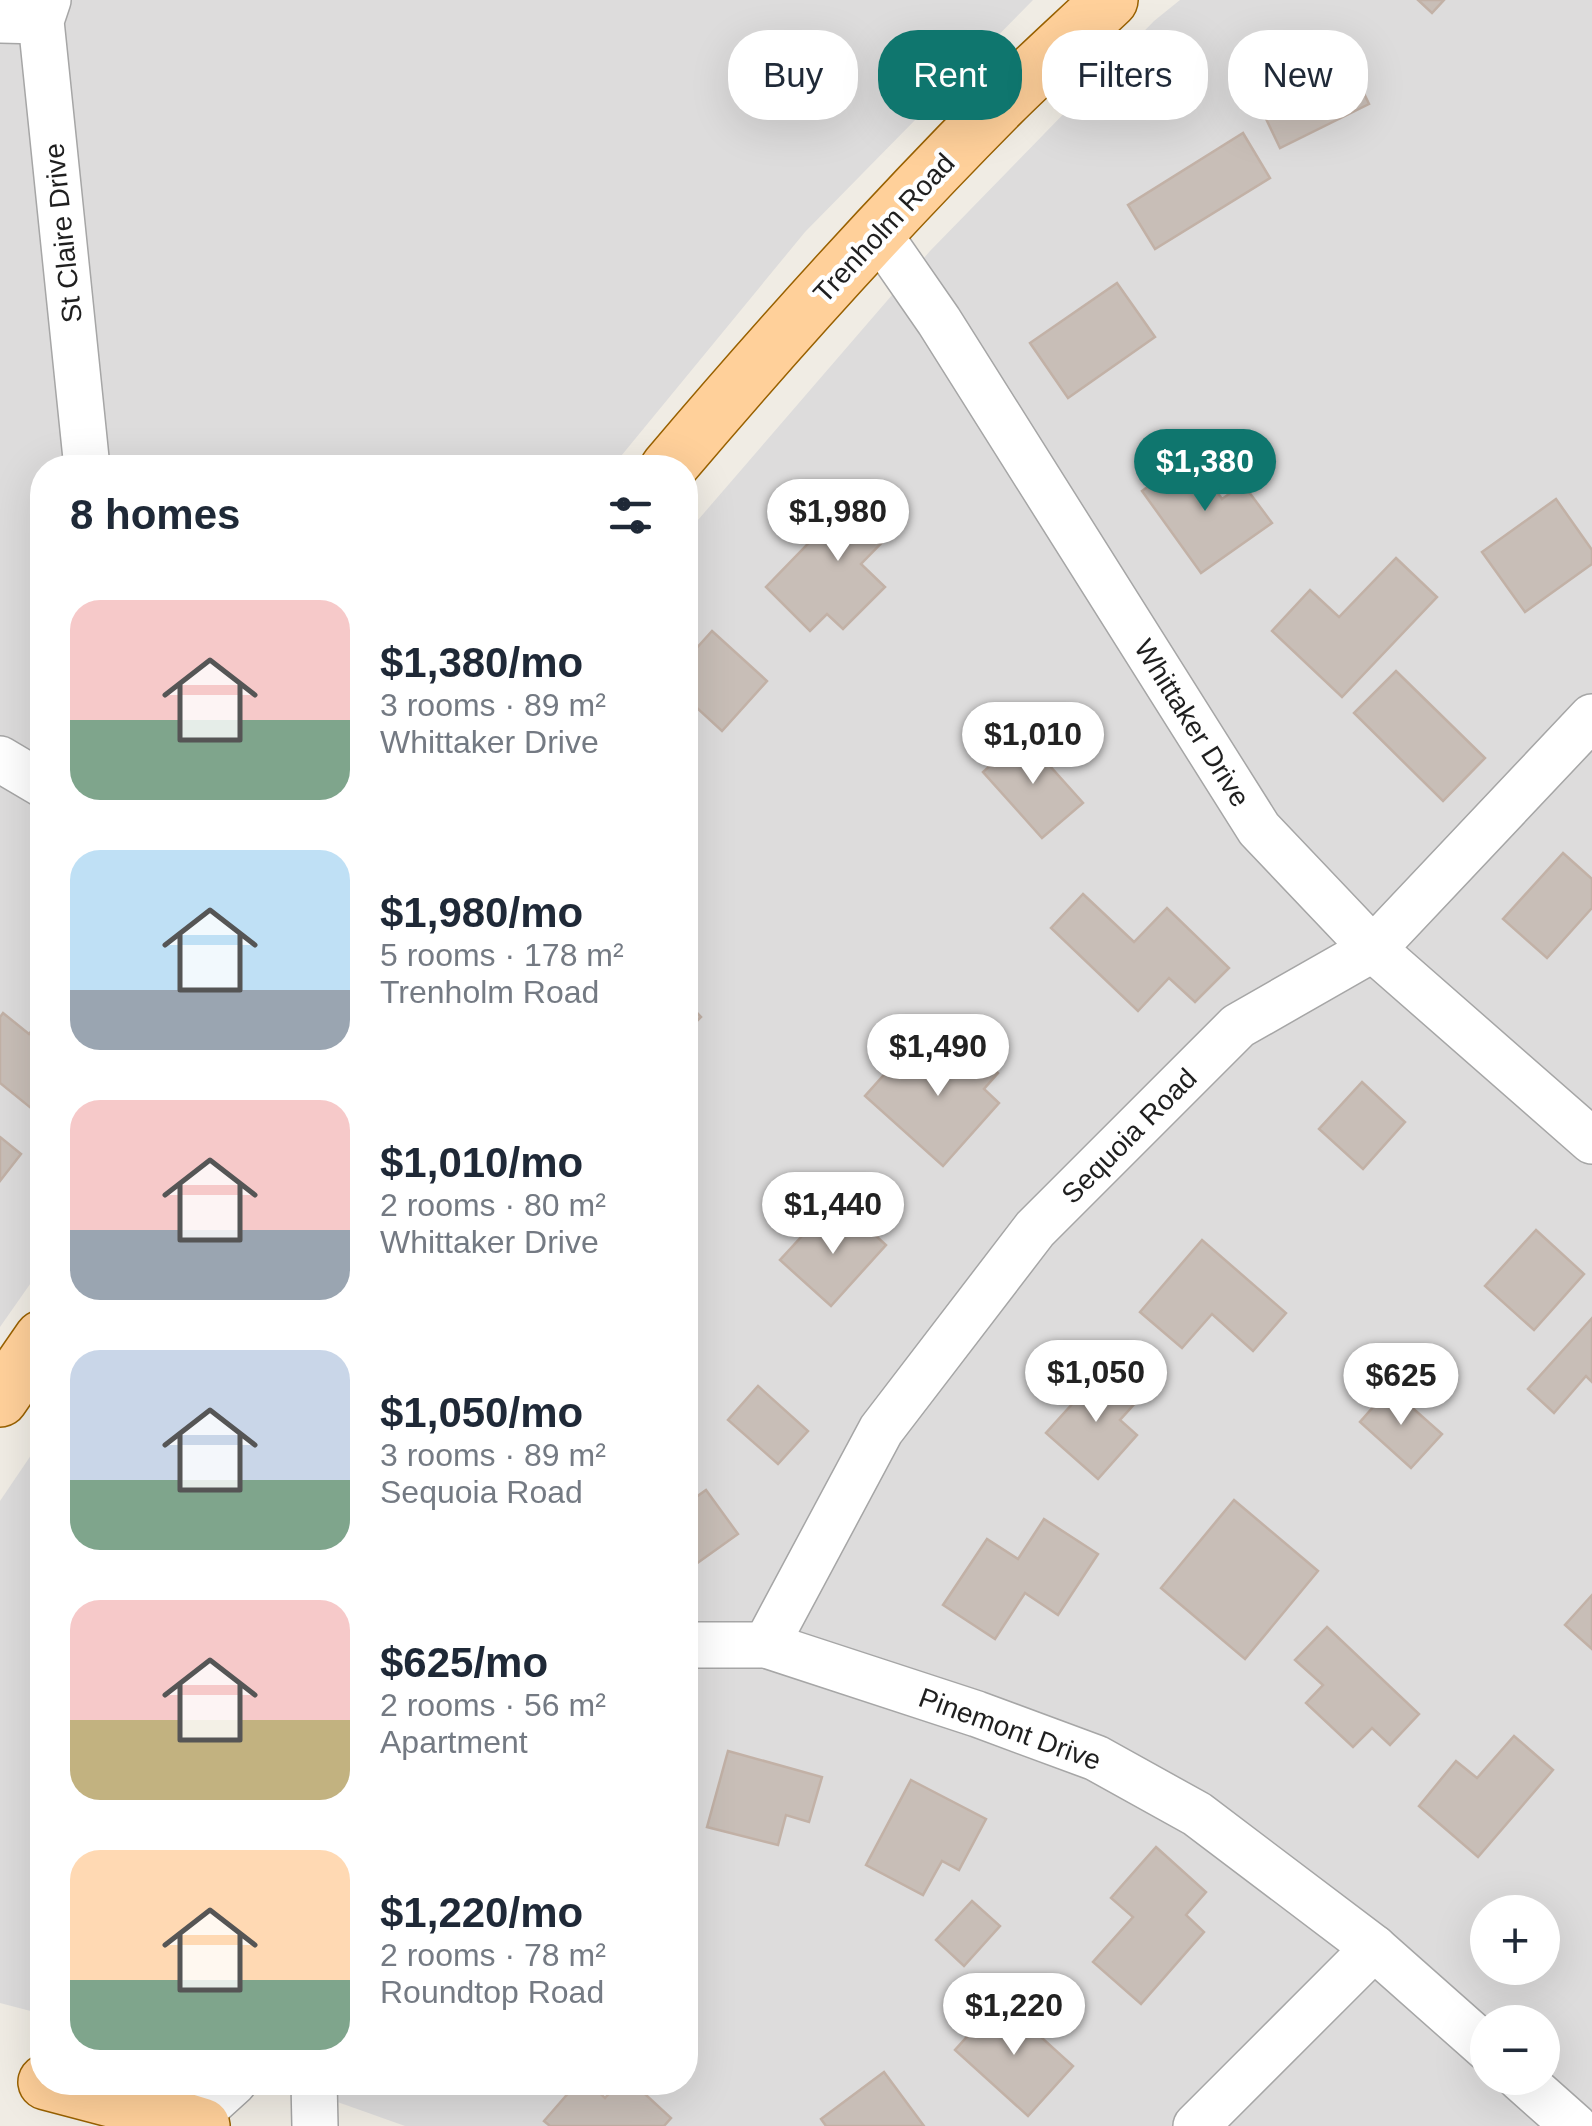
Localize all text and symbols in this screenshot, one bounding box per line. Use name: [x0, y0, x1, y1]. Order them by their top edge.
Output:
chip: Buy: [728, 30, 858, 120]
chip: Rent: [878, 30, 1022, 120]
chip: Filters: [1042, 30, 1208, 120]
chip: New: [1228, 30, 1368, 120]
street label: St Claire Drive: [38, 142, 88, 324]
street label: Trenholm Road: [807, 147, 961, 309]
pin: $1,380: [1124, 429, 1286, 514]
text: $1,380: [1156, 443, 1254, 479]
pin: $1,980: [757, 479, 919, 564]
icon: filters: [603, 488, 658, 543]
text: 8 homes: [70, 491, 240, 538]
text: $1,980: [789, 493, 887, 529]
street label: Whittaker Drive: [1128, 634, 1256, 812]
text: $1,380/mo: [380, 639, 583, 686]
icon: home: [150, 640, 270, 760]
text: 3 rooms · 89 m²: [380, 687, 606, 723]
pin: $1,010: [952, 702, 1114, 787]
text: $1,010: [984, 716, 1082, 752]
text: Whittaker Drive: [380, 724, 599, 760]
text: $1,980/mo: [380, 889, 583, 936]
icon: home: [150, 890, 270, 1010]
text: 5 rooms · 178 m²: [380, 937, 624, 973]
text: Trenholm Road: [380, 974, 599, 1010]
pin: $1,490: [857, 1014, 1019, 1099]
text: $1,490: [889, 1028, 987, 1064]
street label: Sequoia Road: [1055, 1062, 1203, 1210]
text: $1,010/mo: [380, 1139, 583, 1186]
icon: home: [150, 1140, 270, 1260]
pin: $1,440: [752, 1172, 914, 1257]
text: $1,440: [784, 1186, 882, 1222]
text: 2 rooms · 80 m²: [380, 1187, 606, 1223]
text: Whittaker Drive: [380, 1224, 599, 1260]
pin: $1,050: [1015, 1340, 1177, 1425]
pin: $625: [1342, 1343, 1460, 1428]
text: $1,050: [1047, 1354, 1145, 1390]
text: $625: [1365, 1357, 1437, 1393]
text: $1,050/mo: [380, 1389, 583, 1436]
icon: home: [150, 1390, 270, 1510]
text: 3 rooms · 89 m²: [380, 1437, 606, 1473]
text: Sequoia Road: [380, 1474, 583, 1510]
text: $625/mo: [380, 1639, 548, 1686]
icon: home: [150, 1640, 270, 1760]
street label: Pinemont Drive: [915, 1682, 1105, 1776]
text: 2 rooms · 56 m²: [380, 1687, 606, 1723]
text: Apartment: [380, 1724, 528, 1760]
text: $1,220/mo: [380, 1889, 583, 1936]
icon: home: [150, 1890, 270, 2010]
map controls: [1470, 1895, 1560, 2095]
button: +: [1470, 1895, 1560, 1985]
text: 2 rooms · 78 m²: [380, 1937, 606, 1973]
pin: $1,220: [933, 1973, 1095, 2058]
text: Roundtop Road: [380, 1974, 604, 2010]
text: $1,220: [965, 1987, 1063, 2023]
button: −: [1470, 2005, 1560, 2095]

